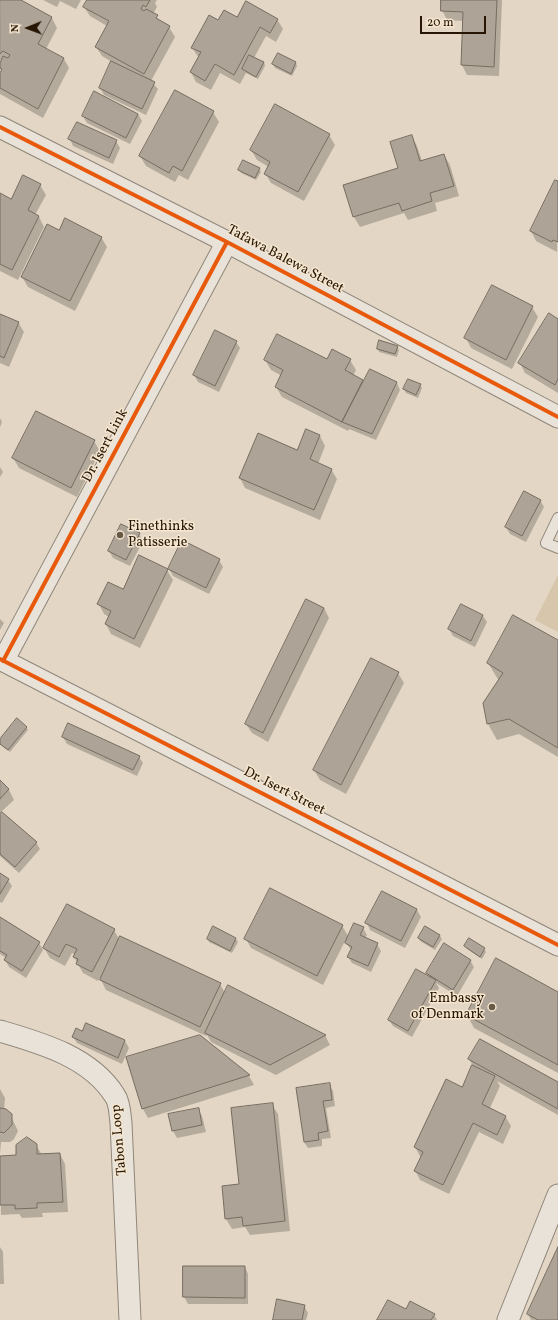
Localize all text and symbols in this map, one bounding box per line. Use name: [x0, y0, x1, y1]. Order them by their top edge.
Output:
north arrow: [8, 8, 48, 48]
scale bar: [422, 8, 488, 34]
text: 20 m: [427, 15, 454, 31]
text: N: [8, 24, 23, 32]
street label: Tafawa Balewa Street: [224, 222, 346, 298]
street label: Dr. Isert Link: [80, 406, 132, 486]
place label: Finethinks Patisserie: [128, 519, 194, 552]
marker: Finethinks Patisserie: [115, 530, 125, 540]
street label: Dr. Isert Street: [240, 764, 328, 820]
place label: Embassy of Denmark: [411, 991, 484, 1024]
marker: Embassy of Denmark: [487, 1002, 497, 1012]
street label: Tabon Loop: [109, 1104, 131, 1176]

